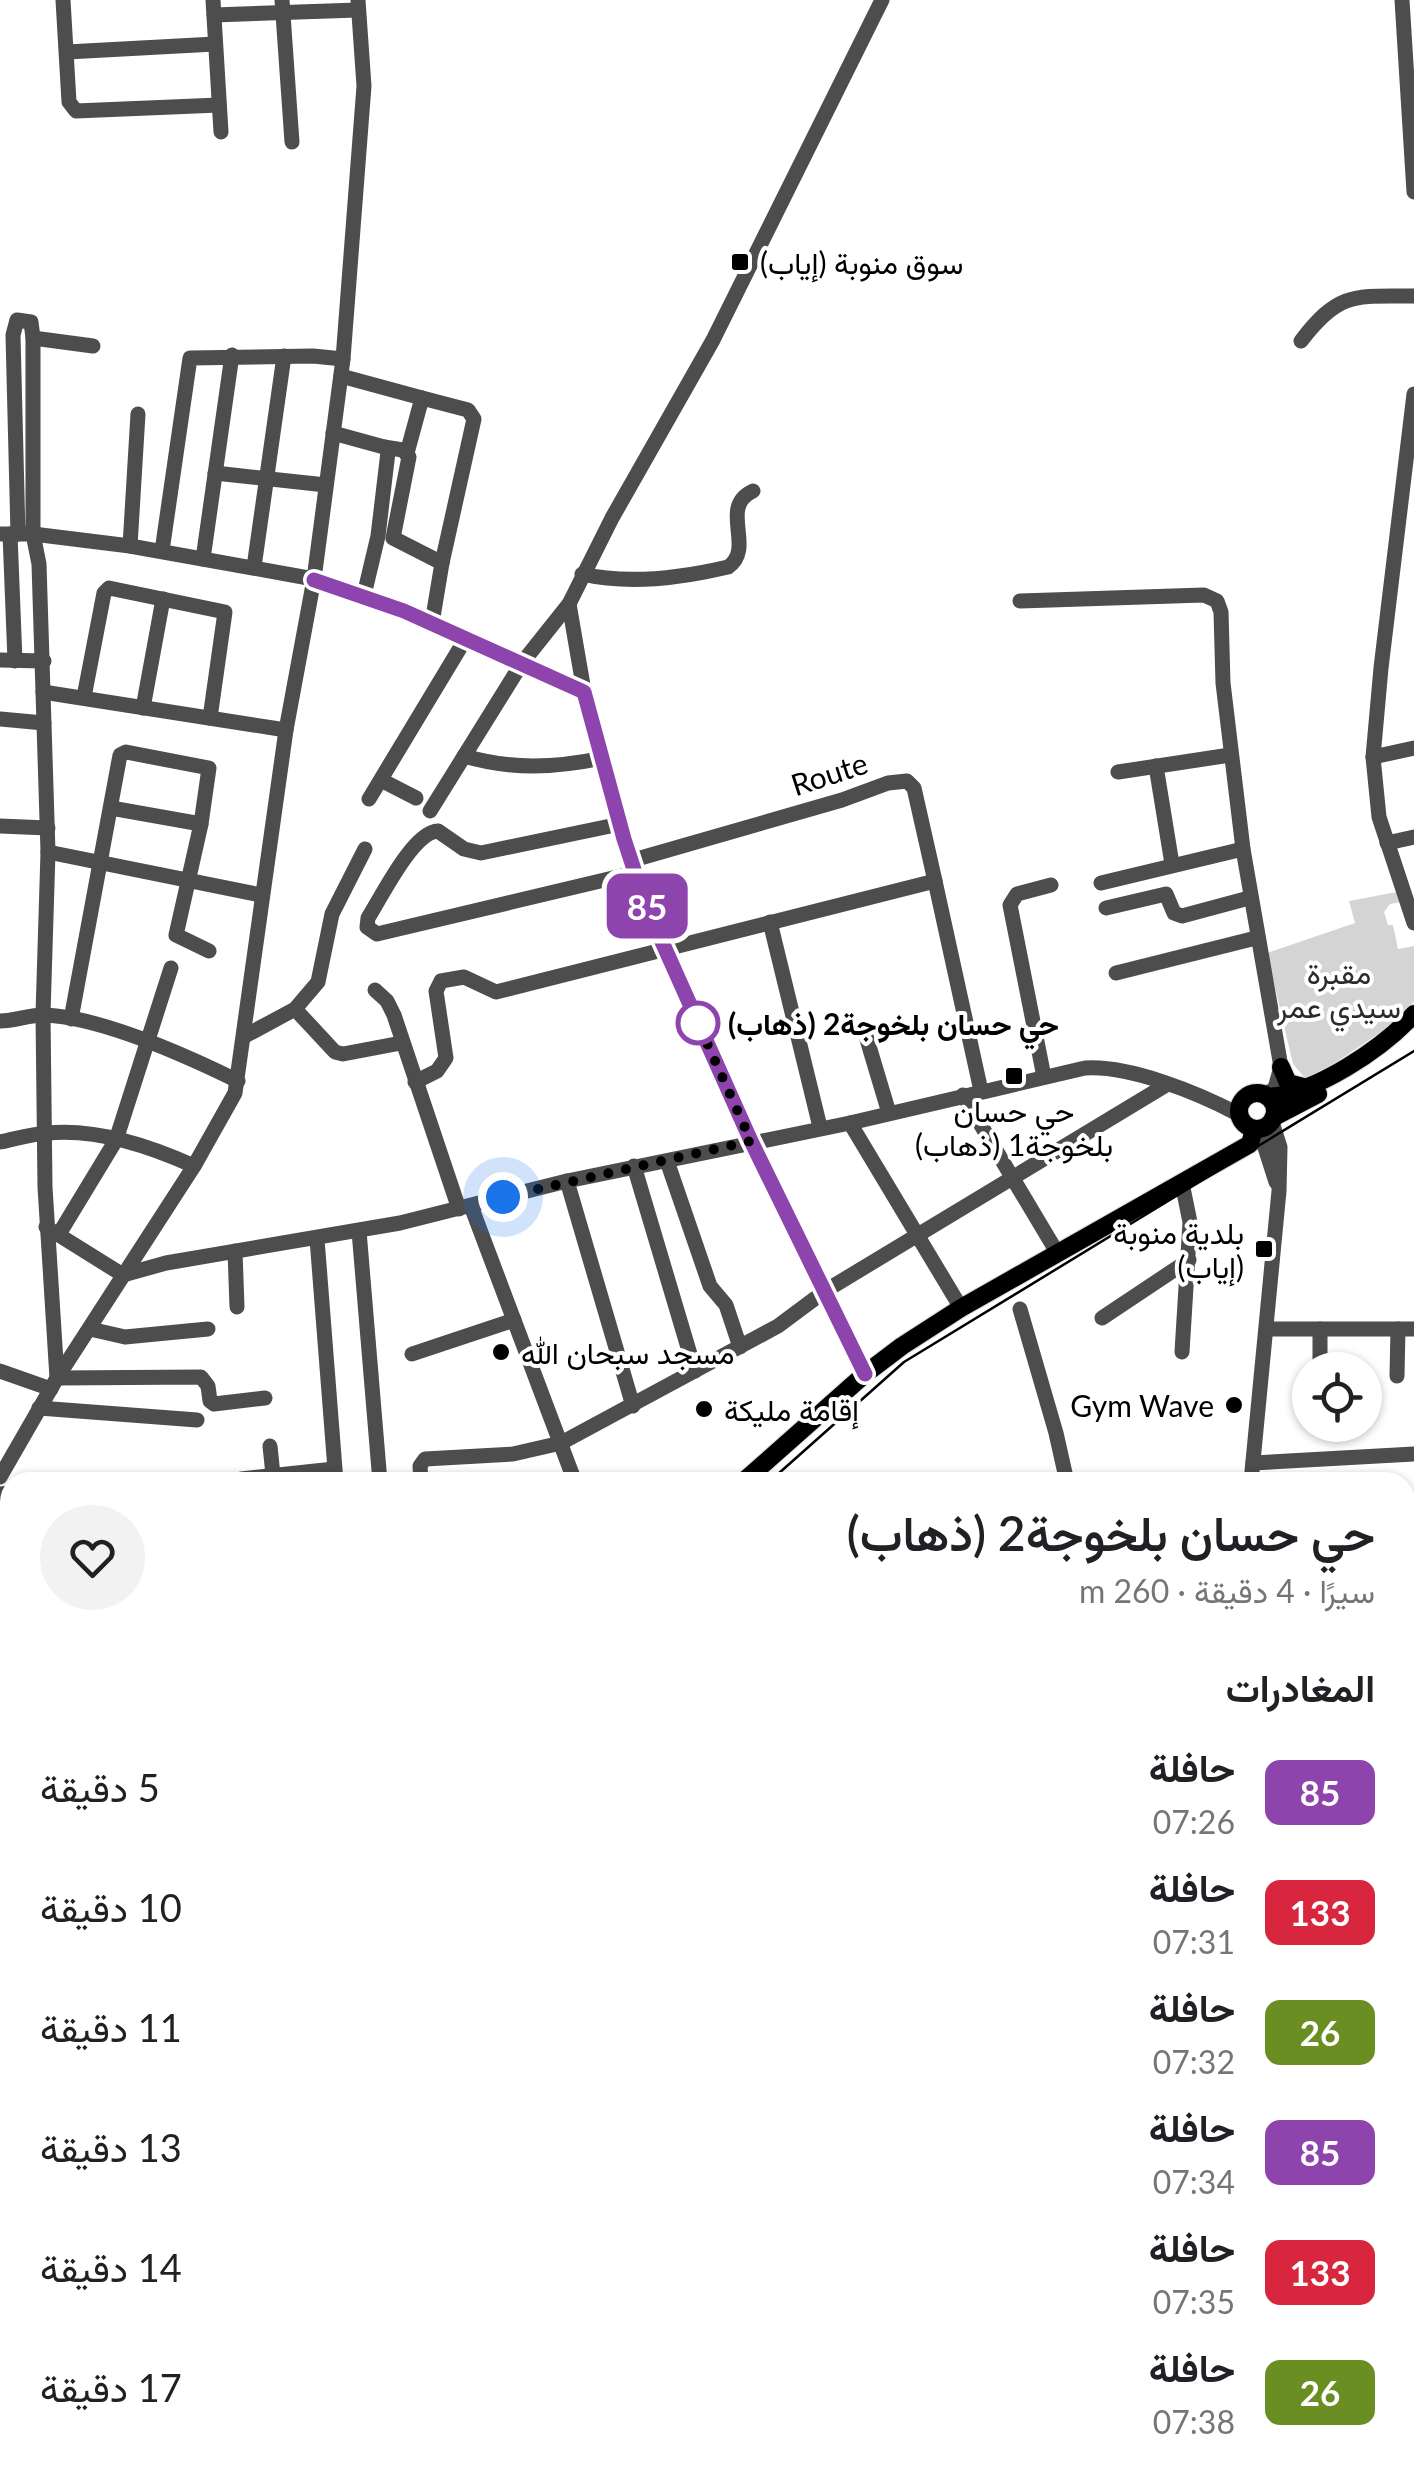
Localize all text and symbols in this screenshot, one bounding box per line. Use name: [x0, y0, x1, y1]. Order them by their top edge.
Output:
place label: سوق منوبة (إياب): [760, 244, 963, 283]
marker: سوق منوبة (إياب): [729, 251, 751, 273]
street label: Route: [786, 744, 872, 802]
line badge: 85: [602, 874, 692, 938]
text: 85: [627, 885, 667, 927]
park label: مقبرة سيدي عمر: [1276, 954, 1401, 1032]
marker: حي حسان بلخوجة2 (ذهاب): [677, 1002, 719, 1044]
place label: حي حسان بلخوجة2 (ذهاب): [728, 1005, 1059, 1050]
marker: حي حسان بلخوجة1 (ذهاب): [1003, 1065, 1025, 1087]
place label: حي حسان بلخوجة1 (ذهاب): [915, 1092, 1113, 1164]
your location: [478, 1172, 528, 1222]
place label: بلدية منوبة (إياب): [1113, 1214, 1244, 1287]
marker: بلدية منوبة (إياب): [1253, 1238, 1275, 1260]
place label: مسجد سبحان الله: [521, 1334, 735, 1371]
marker: مسجد سبحان الله: [490, 1341, 512, 1363]
map controls: [1292, 1352, 1382, 1442]
button: locate: [1292, 1352, 1382, 1442]
place label: Gym Wave: [1070, 1387, 1214, 1423]
place label: إقامة مليكة: [724, 1391, 859, 1430]
marker: Gym Wave: [1223, 1394, 1245, 1416]
marker: إقامة مليكة: [693, 1398, 715, 1420]
text: حي حسان بلخوجة2 (ذهاب): [847, 1504, 1375, 1561]
button: heart: [40, 1505, 145, 1610]
text: سيرًا · 4 دقيقة · 260 m: [1079, 1571, 1375, 1610]
text: المغادرات: [1226, 1664, 1375, 1710]
text: حافلة: [1149, 1744, 1235, 1790]
text: 5 دقيقة: [40, 1764, 160, 1810]
text: 85: [1300, 1771, 1340, 1813]
text: 07:26: [1153, 1802, 1235, 1841]
text: حافلة: [1149, 1864, 1235, 1910]
text: 10 دقيقة: [40, 1884, 182, 1930]
text: 133: [1290, 1891, 1350, 1933]
text: 07:31: [1153, 1922, 1235, 1961]
text: حافلة: [1149, 1984, 1235, 2030]
text: 11 دقيقة: [40, 2004, 182, 2050]
text: 26: [1300, 2011, 1340, 2053]
text: 07:32: [1153, 2042, 1235, 2081]
text: حافلة: [1149, 2104, 1235, 2150]
text: 13 دقيقة: [40, 2124, 182, 2170]
text: 85: [1300, 2131, 1340, 2173]
text: 07:34: [1153, 2162, 1235, 2201]
text: حافلة: [1149, 2224, 1235, 2270]
text: 14 دقيقة: [40, 2244, 182, 2290]
text: 133: [1290, 2251, 1350, 2293]
text: 07:35: [1153, 2282, 1235, 2321]
text: حافلة: [1149, 2344, 1235, 2390]
text: 17 دقيقة: [40, 2364, 182, 2410]
text: 26: [1300, 2371, 1340, 2413]
text: 07:38: [1153, 2402, 1235, 2441]

